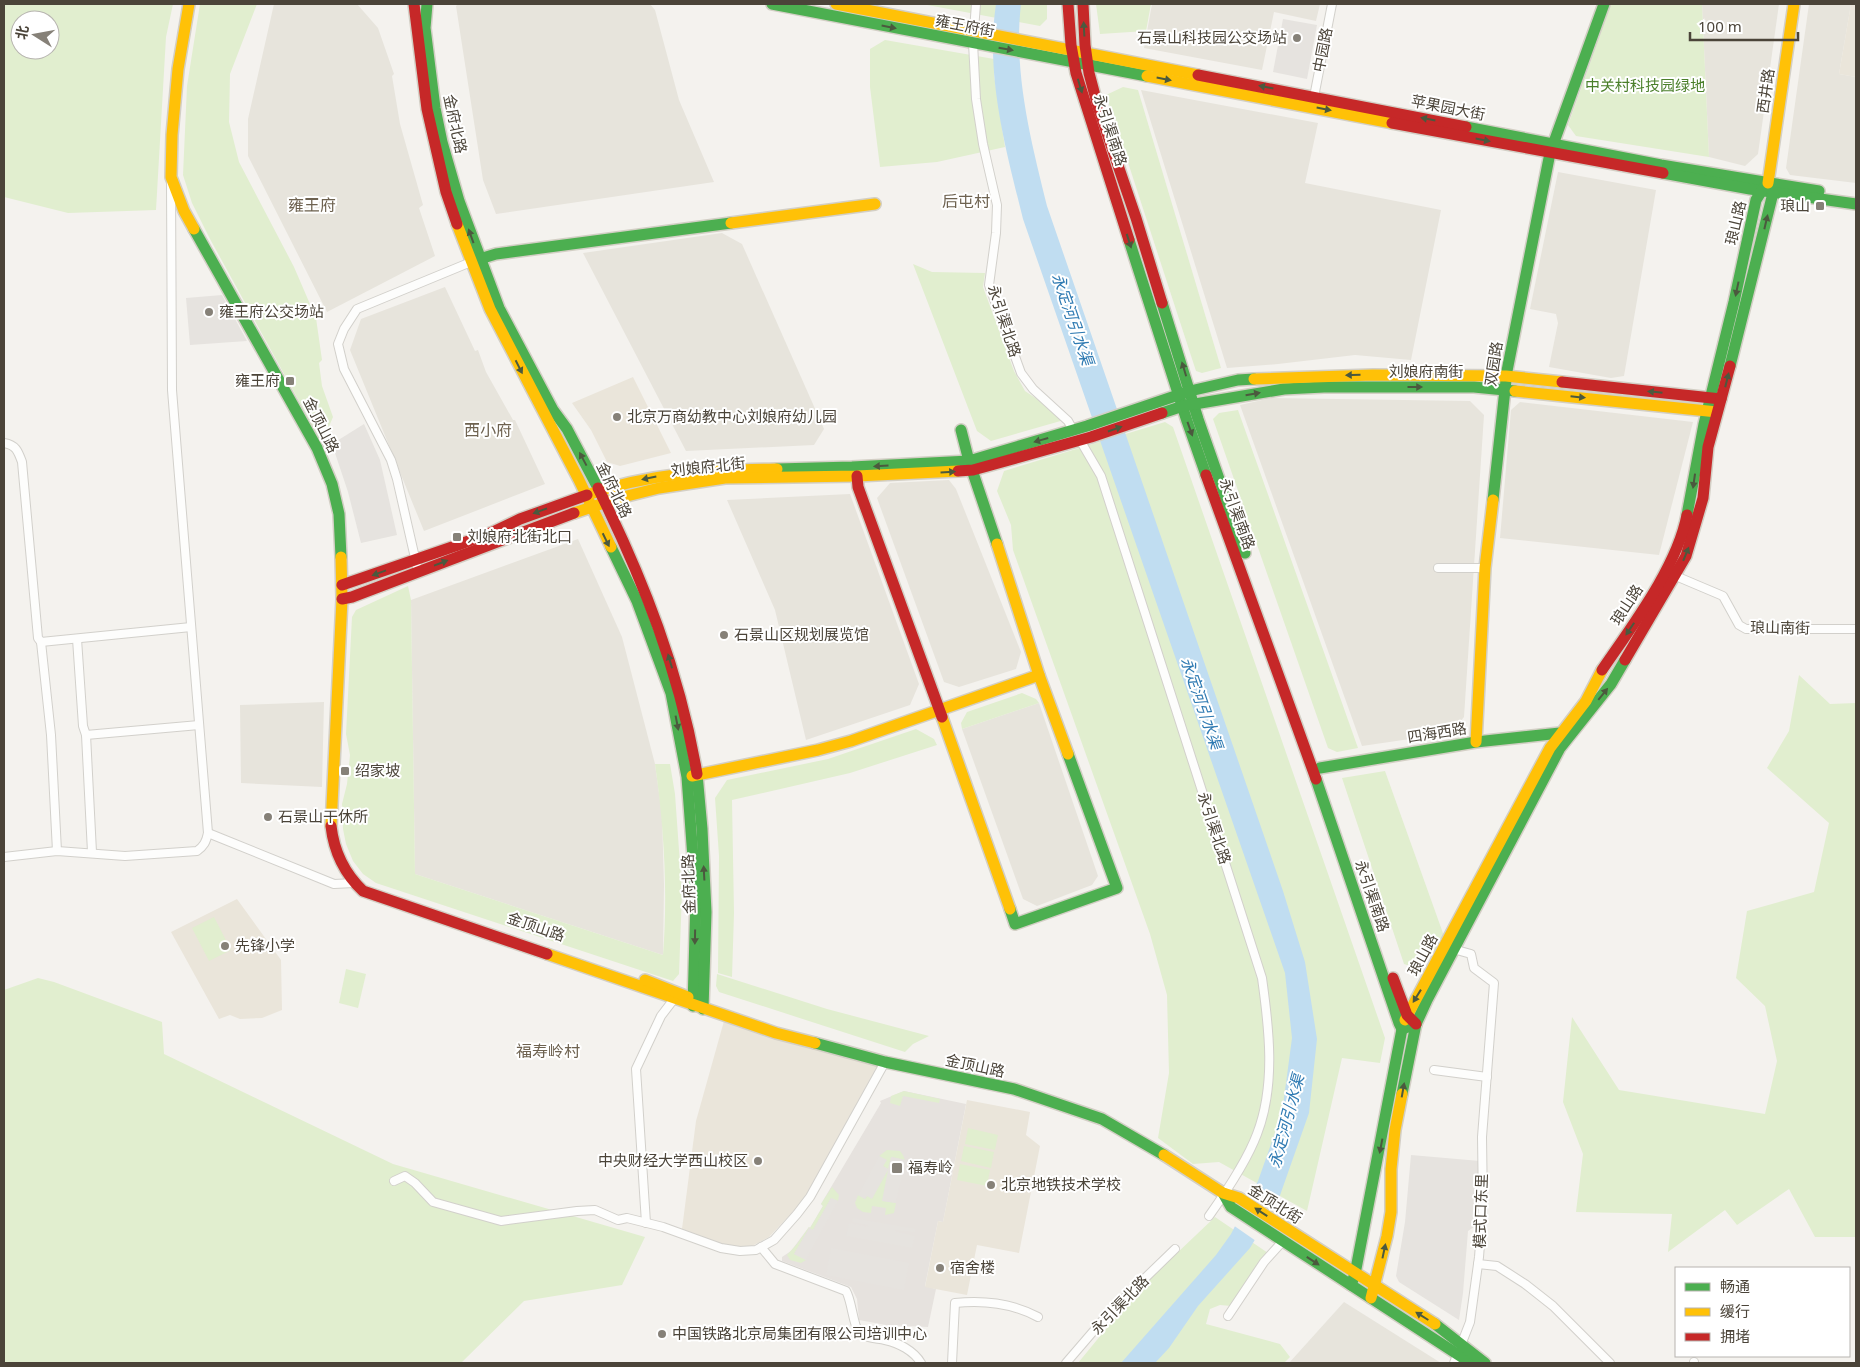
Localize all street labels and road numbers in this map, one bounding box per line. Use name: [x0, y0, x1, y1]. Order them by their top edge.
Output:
street label: 雍王府街: [934, 9, 997, 41]
street label: 中园路: [1308, 26, 1336, 74]
street label: 西井路: [1752, 67, 1778, 115]
street label: 苹果园大街: [1409, 90, 1487, 124]
street label: 永引渠南路: [1090, 91, 1132, 168]
street label: 金府北路: [440, 92, 472, 155]
street label: 琅山路: [1720, 199, 1750, 247]
street label: 永引渠北路: [984, 282, 1026, 359]
street label: 双园路: [1480, 340, 1506, 388]
street label: 刘娘府南街: [1388, 361, 1464, 381]
street label: 金顶山路: [299, 393, 344, 456]
street label: 刘娘府北街: [670, 452, 746, 480]
street label: 金府北路: [593, 458, 637, 521]
street label: 永引渠南路: [1216, 475, 1260, 552]
street label: 琅山路: [1606, 580, 1647, 629]
street label: 琅山南街: [1750, 616, 1810, 638]
street label: 四海西路: [1406, 717, 1468, 747]
street label: 永引渠北路: [1194, 789, 1236, 866]
street label: 金府北路: [677, 854, 699, 914]
street label: 永引渠南路: [1351, 857, 1395, 934]
street label: 金顶山路: [505, 907, 568, 945]
street label: 琅山路: [1403, 930, 1442, 979]
street label: 金顶山路: [944, 1049, 1007, 1081]
street label: 模式口东里: [1469, 1173, 1491, 1249]
street label: 金顶北街: [1245, 1179, 1306, 1228]
street label: 永引渠北路: [1086, 1270, 1153, 1338]

